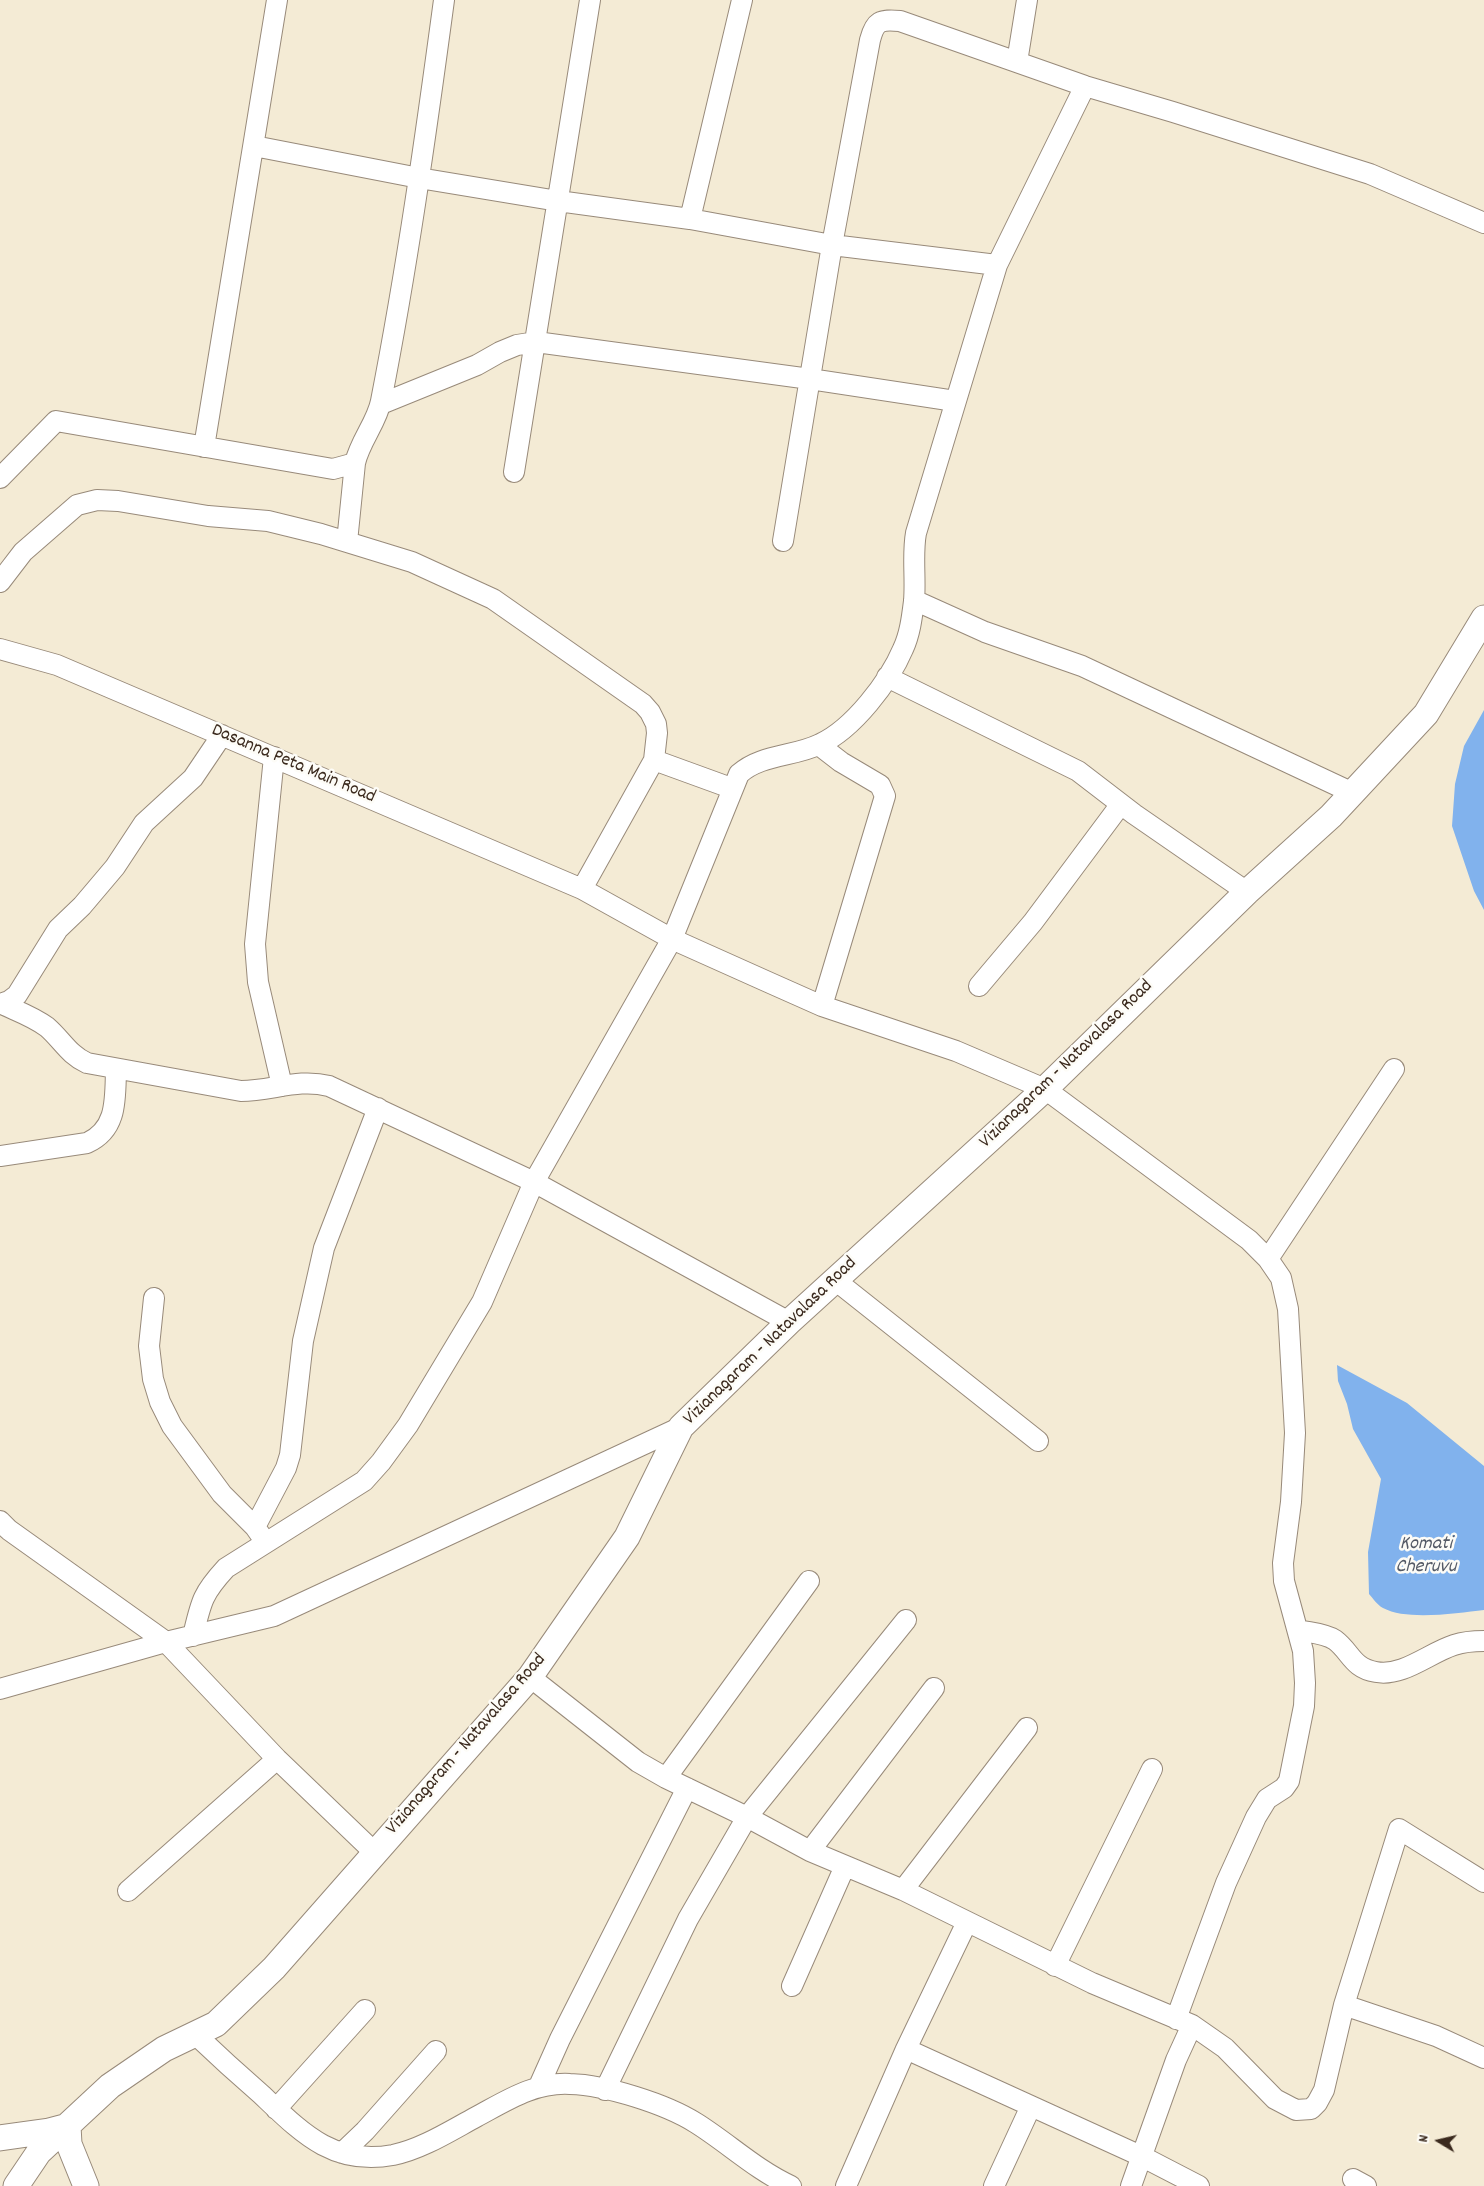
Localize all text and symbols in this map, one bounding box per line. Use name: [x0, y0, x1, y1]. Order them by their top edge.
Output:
street label: Dasanna Peta Main Road: [208, 720, 378, 810]
street label: Vizianagaram - Natavalasa Road: [975, 976, 1159, 1154]
street label: Vizianagaram - Natavalasa Road: [679, 1253, 863, 1431]
water label: Komati Cheruvu: [1396, 1533, 1456, 1580]
street label: Vizianagaram - Natavalasa Road: [382, 1650, 552, 1840]
north arrow: [1414, 2116, 1464, 2166]
text: N: [1414, 2134, 1435, 2144]

